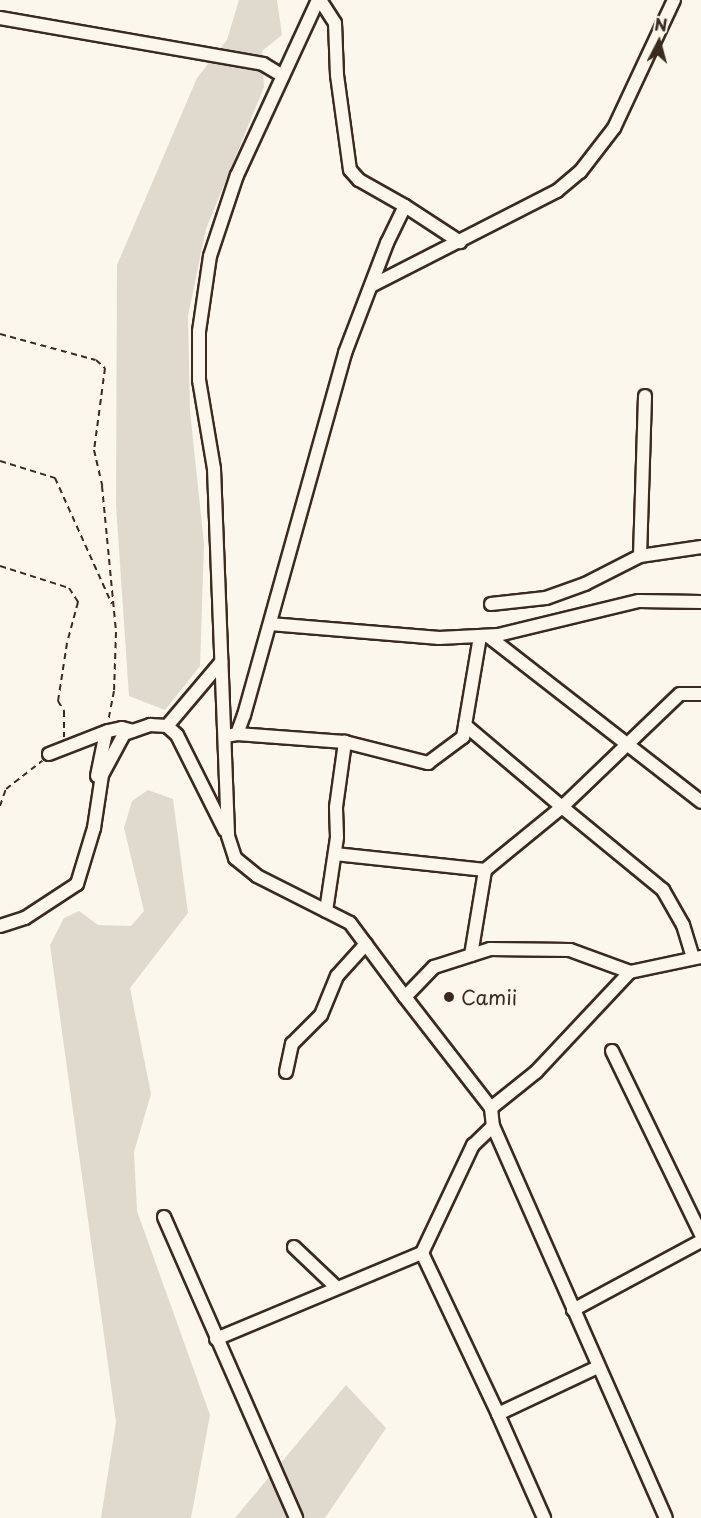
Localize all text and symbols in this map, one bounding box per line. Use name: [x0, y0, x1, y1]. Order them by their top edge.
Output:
north arrow: [629, 12, 689, 72]
text: N: [653, 12, 668, 37]
place label: Camii: [461, 985, 517, 1009]
marker: Camii: [442, 990, 456, 1004]

